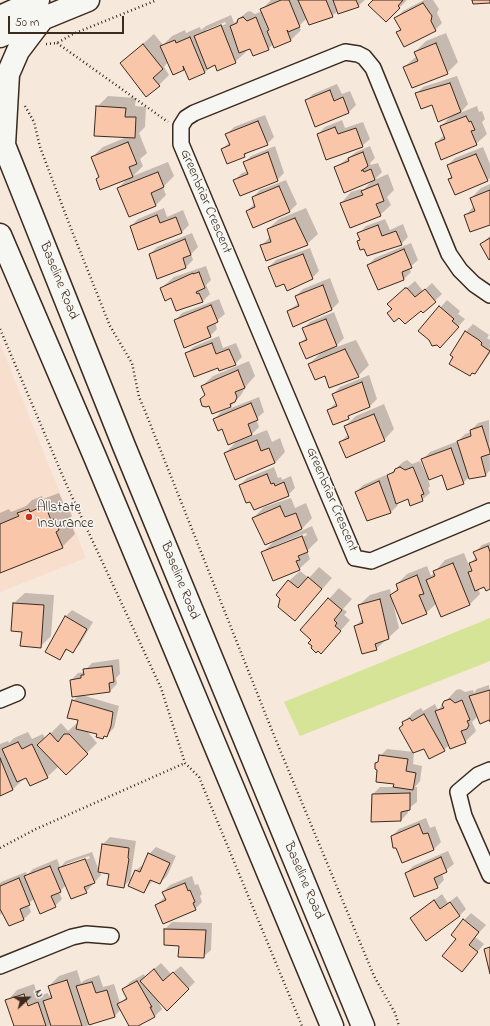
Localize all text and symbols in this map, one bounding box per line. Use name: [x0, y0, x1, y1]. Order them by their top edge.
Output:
scale bar: [10, 8, 126, 34]
text: 50 m: [15, 14, 39, 32]
street label: Greenbriar Crescent: [175, 147, 235, 257]
street label: Baseline Road: [35, 240, 81, 322]
street label: Greenbriar Crescent: [301, 445, 361, 555]
place label: Allstate Insurance: [37, 501, 94, 534]
marker: Allstate Insurance: [24, 512, 34, 522]
street label: Baseline Road: [156, 540, 202, 622]
street label: Baseline Road: [279, 840, 327, 922]
north arrow: [8, 978, 48, 1018]
text: N: [30, 987, 48, 1000]

